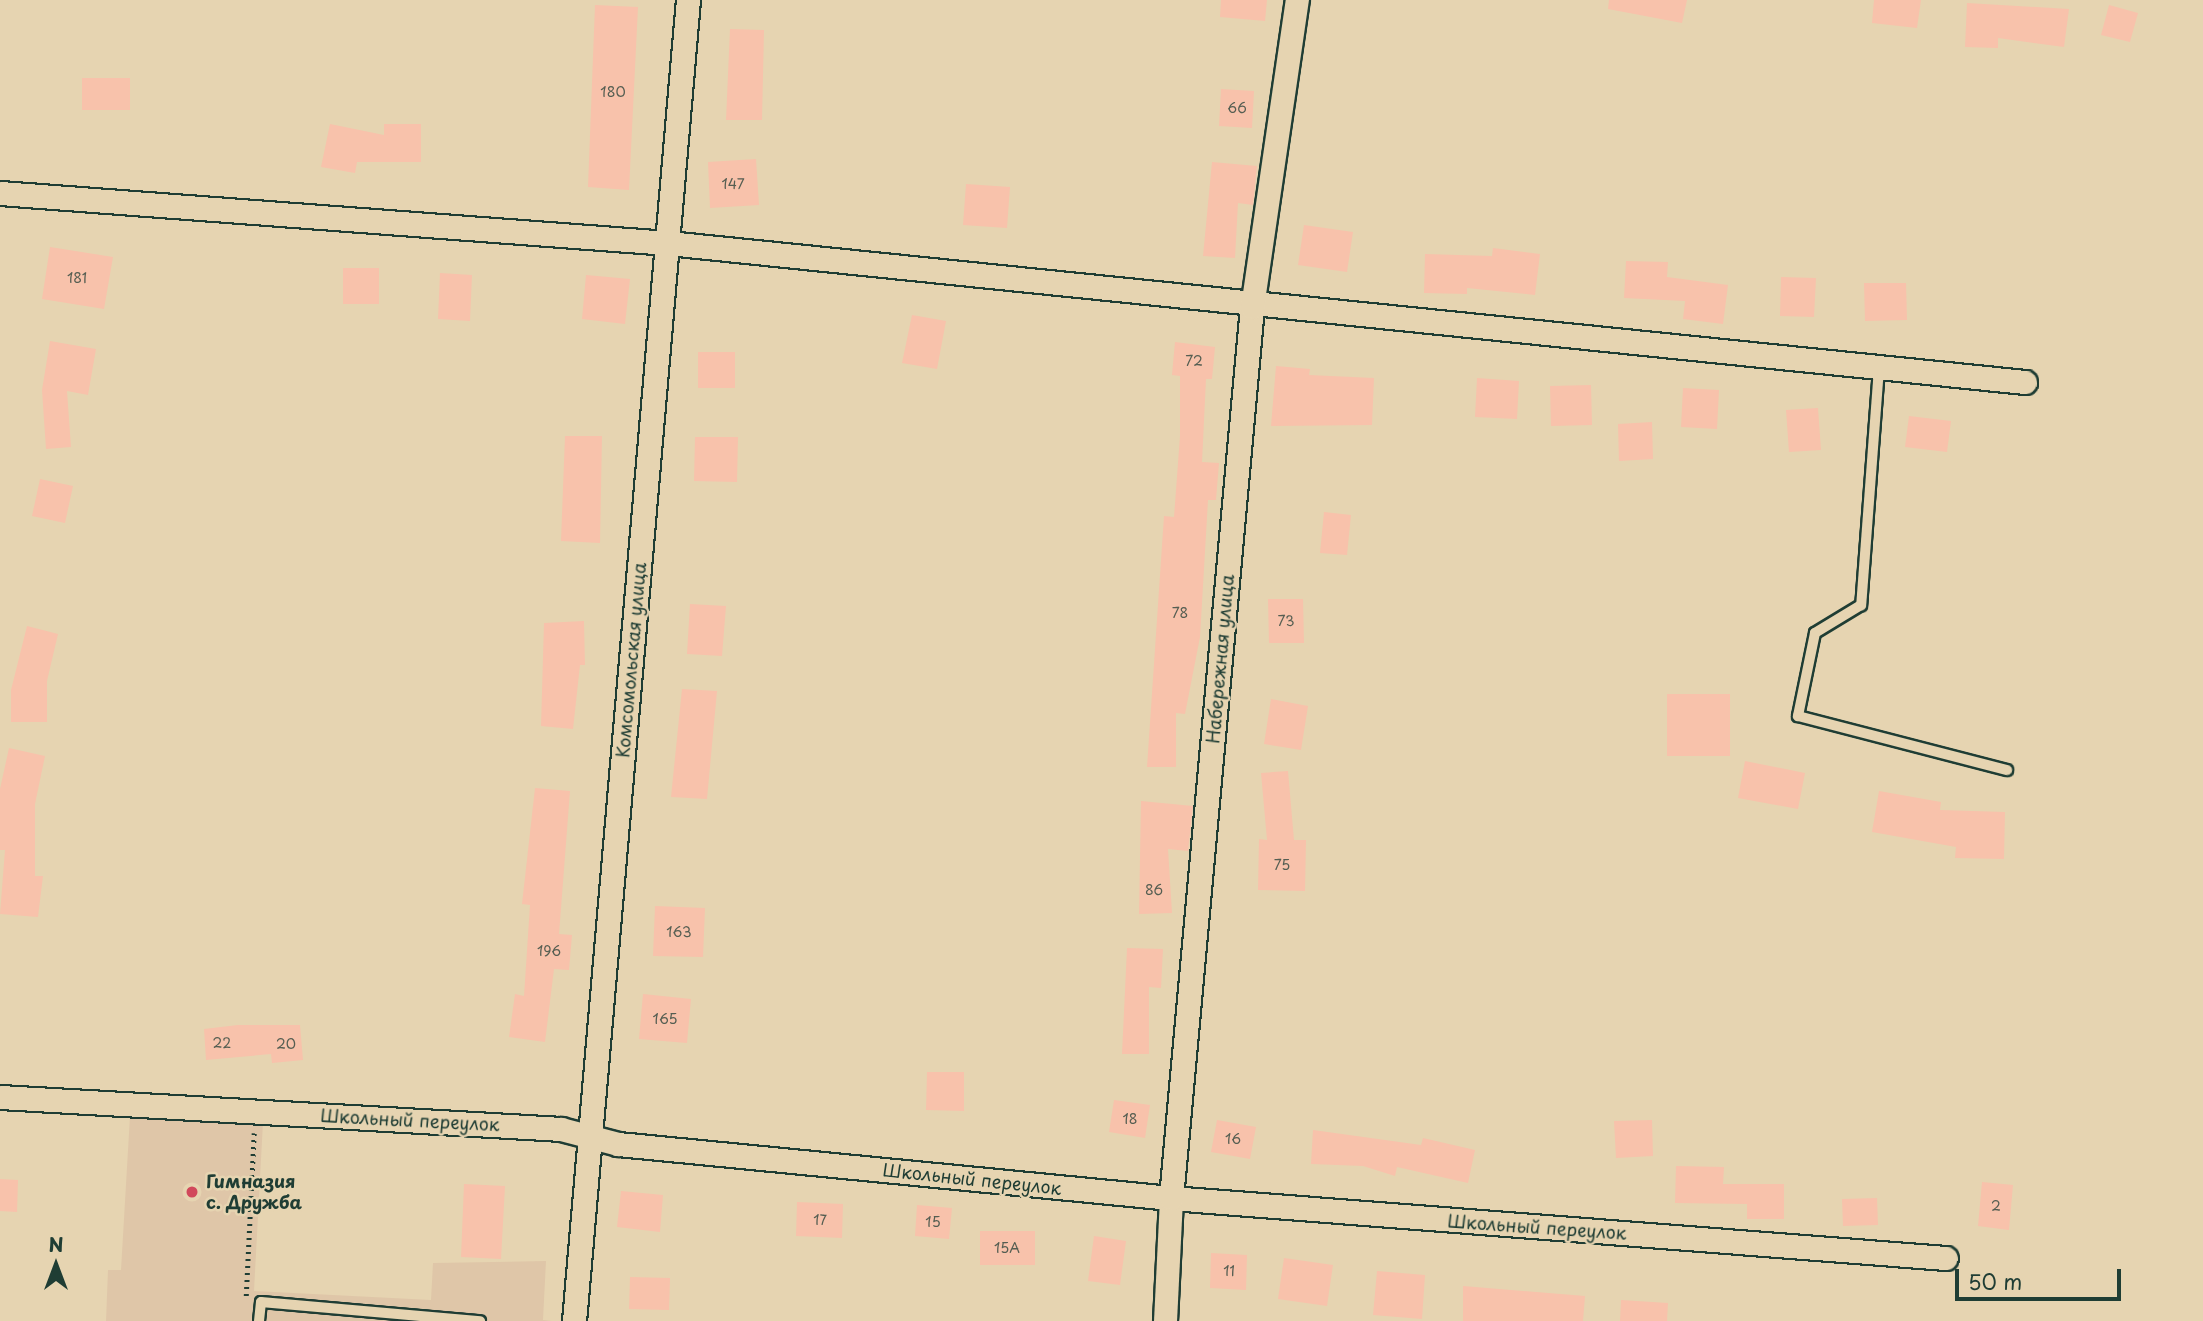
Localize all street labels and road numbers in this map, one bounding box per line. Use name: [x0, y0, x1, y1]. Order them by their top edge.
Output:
street label: Комсомольская улица: [612, 561, 650, 759]
street label: Набережная улица: [1202, 573, 1238, 745]
street label: Школьный переулок: [320, 1105, 500, 1135]
street label: Школьный переулок: [882, 1159, 1062, 1199]
street label: Школьный переулок: [1447, 1210, 1627, 1244]

